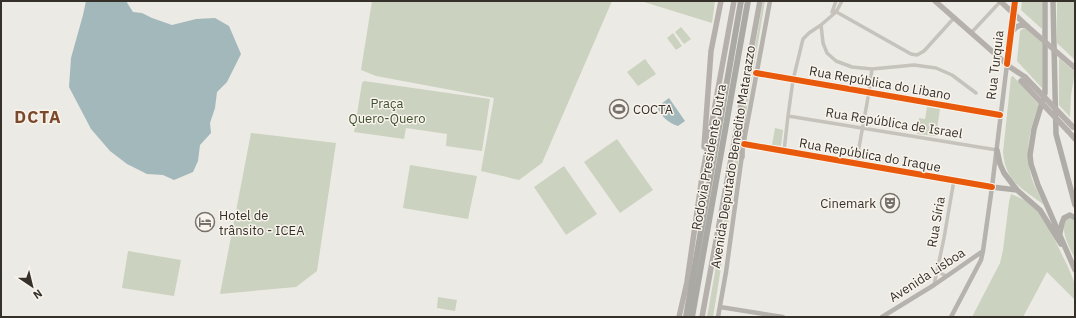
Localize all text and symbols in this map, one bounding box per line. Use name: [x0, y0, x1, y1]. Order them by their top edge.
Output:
street label: Rua Turquia: [982, 29, 1008, 101]
street label: Avenida Deputado Benedito Matarazzo: [707, 44, 759, 270]
street label: Rua República do Libano: [808, 62, 952, 104]
street label: Rodovia Presidente Dutra: [688, 83, 730, 231]
park label: Praça Quero-Quero: [349, 95, 425, 127]
sports icon: COCTA: [608, 98, 630, 120]
place label: COCTA: [633, 101, 674, 118]
street label: Rua República de Israel: [824, 104, 964, 142]
district label: DCTA: [14, 106, 62, 128]
street label: Rua República do Iraque: [798, 134, 942, 176]
theatre icon: Cinemark: [879, 192, 901, 214]
place label: Cinemark: [820, 195, 876, 212]
street label: Rua Síria: [923, 195, 949, 249]
place label: Hotel de trânsito - ICEA: [219, 207, 305, 239]
hotel icon: Hotel de trânsito - ICEA: [194, 211, 216, 233]
street label: Avenida Lisboa: [886, 244, 968, 306]
north arrow: [12, 266, 52, 306]
text: N: [30, 286, 45, 302]

